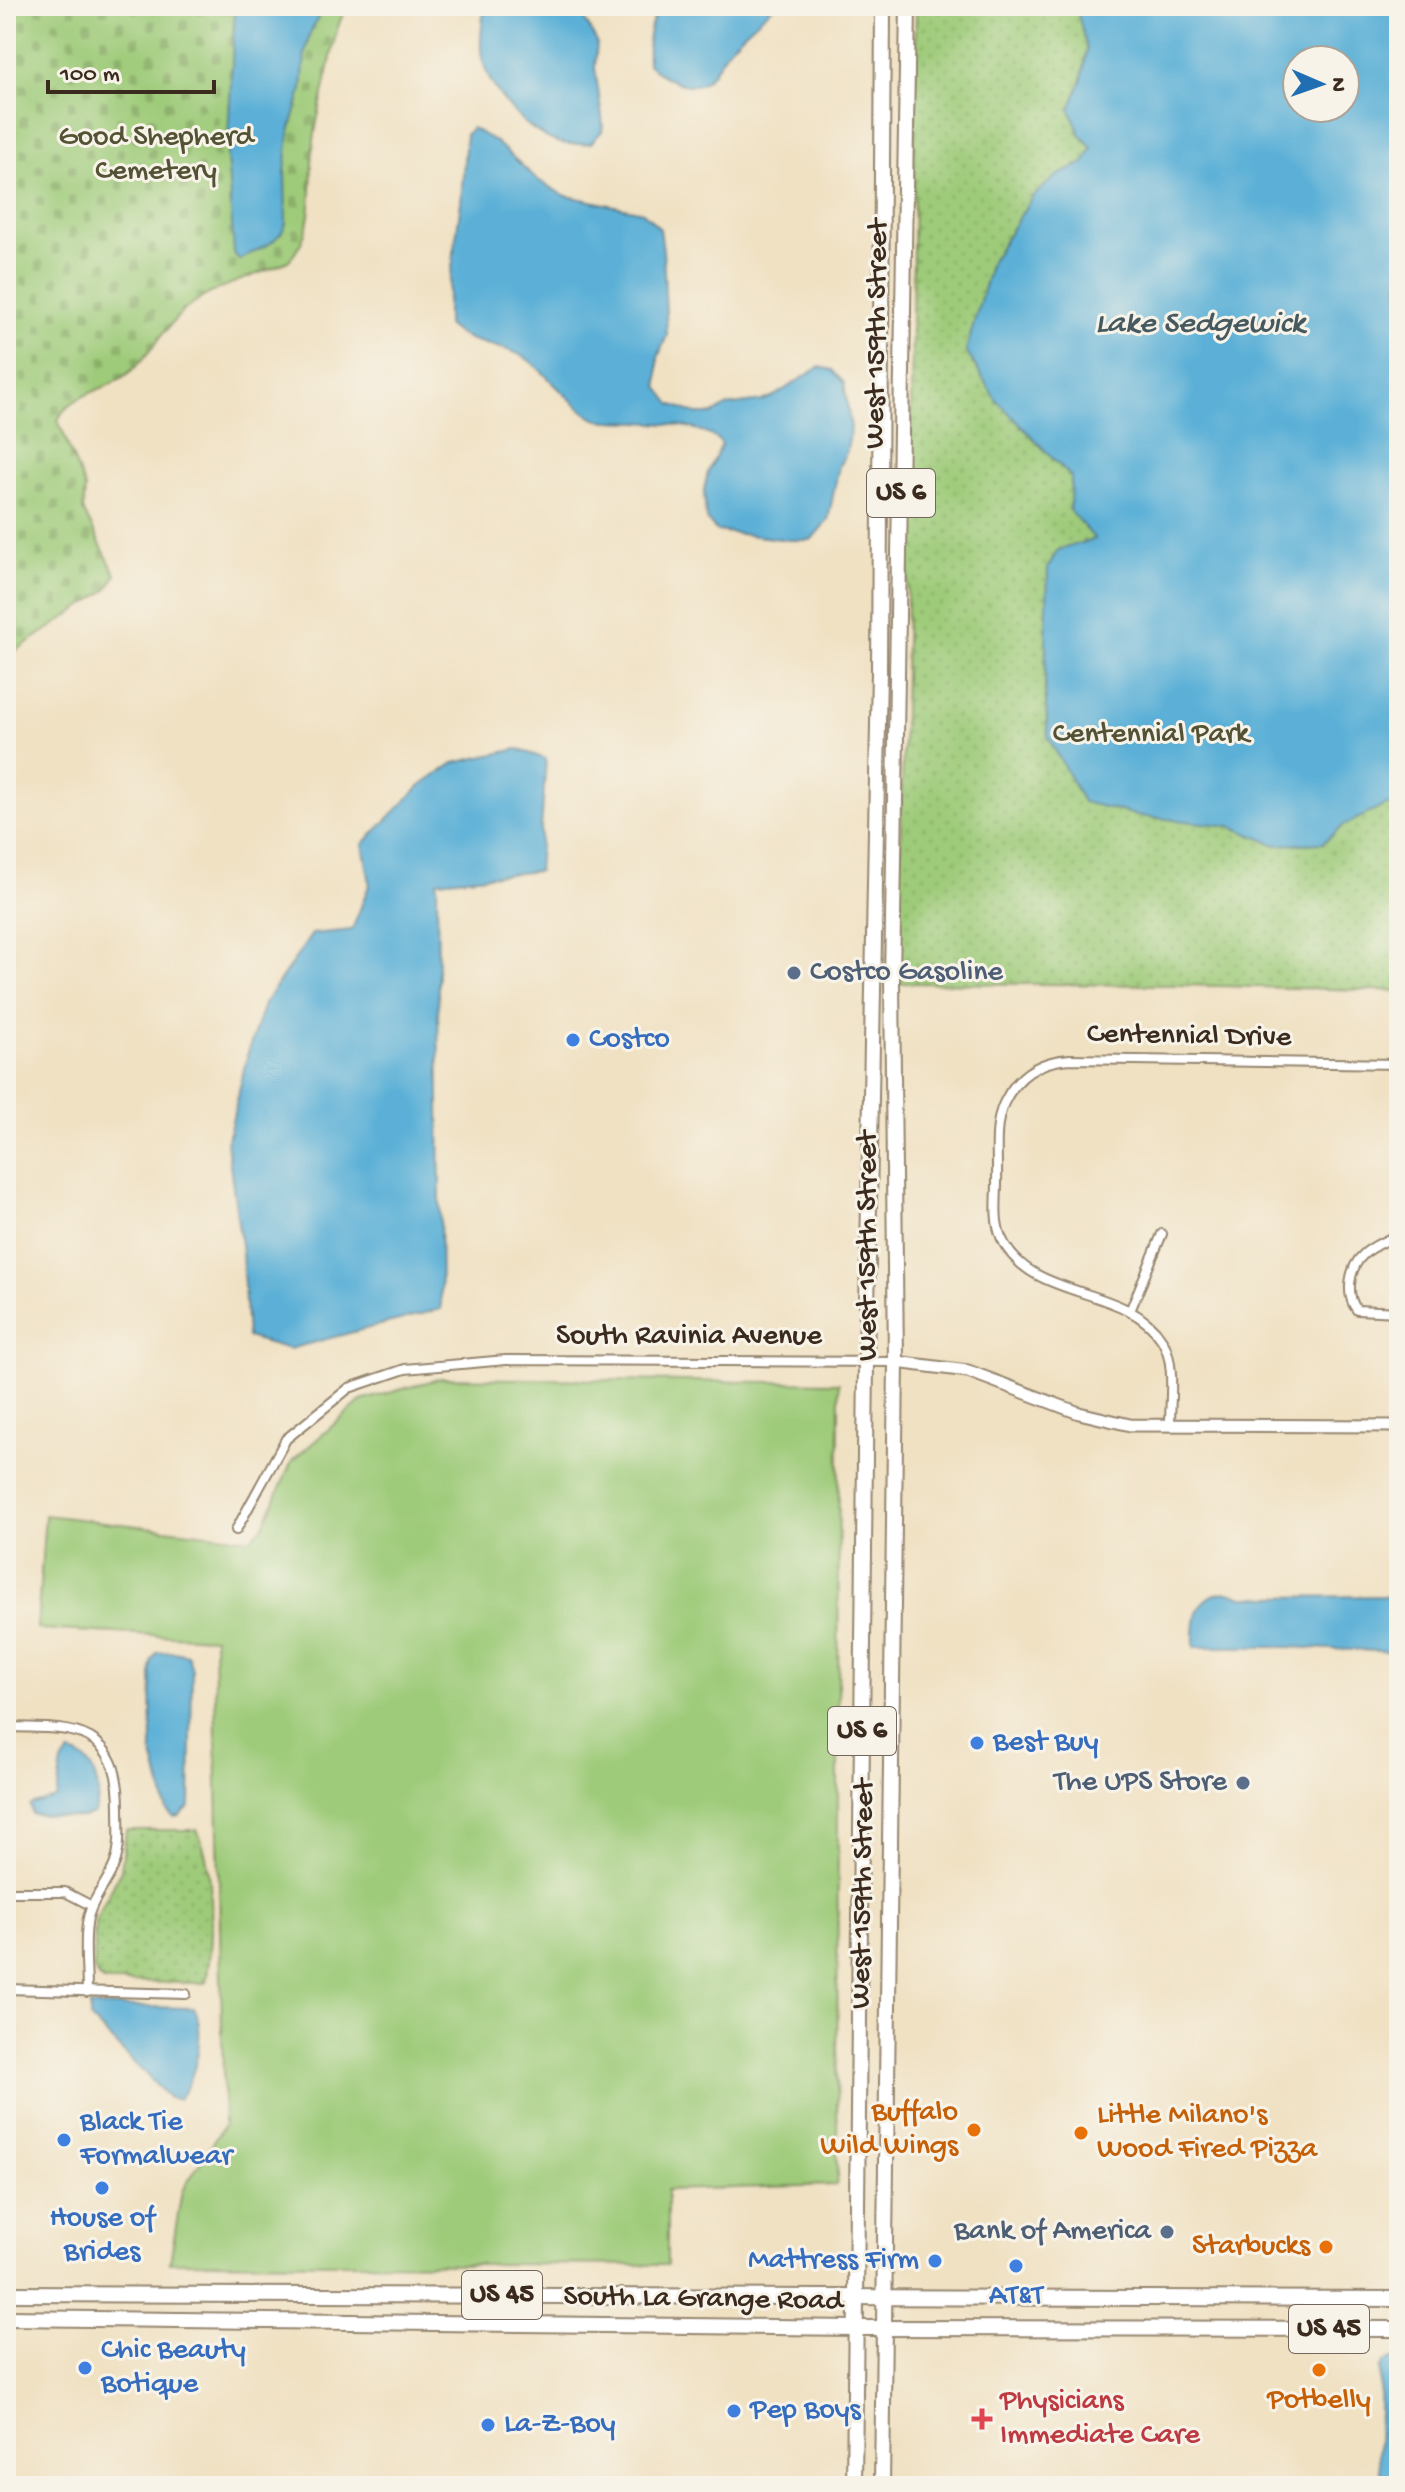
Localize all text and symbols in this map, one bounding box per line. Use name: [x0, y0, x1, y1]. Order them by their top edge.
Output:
scale bar: [48, 44, 214, 94]
north arrow: [1281, 44, 1361, 124]
text: 100 m: [59, 61, 120, 90]
text: N: [1324, 77, 1350, 92]
park label: Good Shepherd Cemetery: [59, 121, 256, 190]
street label: West 159th Street: [858, 216, 898, 449]
water label: Lake Sedgewick: [1095, 306, 1308, 344]
road number: US 6: [867, 469, 935, 517]
park label: Centennial Park: [1053, 718, 1252, 753]
place label: Costco Gasoline: [810, 956, 1004, 991]
marker: Costco Gasoline: [785, 964, 803, 982]
street label: Centennial Drive: [1086, 1018, 1292, 1056]
place label: Costco: [589, 1023, 670, 1058]
marker: Costco: [564, 1031, 582, 1049]
street label: West 159th Street: [852, 1128, 887, 1361]
street label: South Ravinia Avenue: [556, 1320, 822, 1355]
road number: US 6: [828, 1707, 896, 1755]
place label: Best Buy: [992, 1726, 1099, 1761]
marker: Best Buy: [968, 1734, 986, 1752]
place label: The UPS Store: [1052, 1766, 1228, 1801]
marker: The UPS Store: [1234, 1774, 1252, 1792]
street label: West 159th Street: [844, 1776, 884, 2009]
place label: Buffalo Wild Wings: [820, 2096, 959, 2165]
place label: Little Milano's Wood Fired Pizza: [1097, 2099, 1318, 2168]
place label: Black Tie Formalwear: [79, 2106, 235, 2175]
marker: Buffalo Wild Wings: [965, 2121, 983, 2139]
marker: Little Milano's Wood Fired Pizza: [1072, 2124, 1090, 2142]
marker: Black Tie Formalwear: [55, 2131, 73, 2149]
marker: House of Brides: [93, 2179, 111, 2197]
place label: House of Brides: [49, 2202, 157, 2271]
place label: Bank of America: [953, 2215, 1152, 2250]
marker: Bank of America: [1158, 2223, 1176, 2241]
place label: Starbucks: [1192, 2230, 1311, 2265]
marker: Starbucks: [1317, 2238, 1335, 2256]
place label: Mattress Firm: [748, 2244, 919, 2279]
marker: Mattress Firm: [926, 2252, 944, 2270]
marker: AT&T: [1007, 2257, 1025, 2275]
road number: US 45: [462, 2271, 542, 2319]
street label: South La Grange Road: [563, 2280, 845, 2320]
place label: AT&T: [989, 2280, 1045, 2315]
road number: US 45: [1289, 2305, 1369, 2353]
place label: Chic Beauty Botique: [100, 2334, 246, 2403]
marker: Chic Beauty Botique: [76, 2359, 94, 2377]
marker: Potbelly: [1310, 2361, 1328, 2379]
place label: Potbelly: [1266, 2384, 1371, 2419]
place label: Physicians Immediate Care: [999, 2385, 1200, 2454]
place label: Pep Boys: [749, 2394, 862, 2429]
marker: Pep Boys: [725, 2402, 743, 2420]
place label: La-Z-Boy: [504, 2408, 616, 2443]
marker: Physicians Immediate Care: [971, 2408, 993, 2430]
marker: La-Z-Boy: [479, 2416, 497, 2434]

